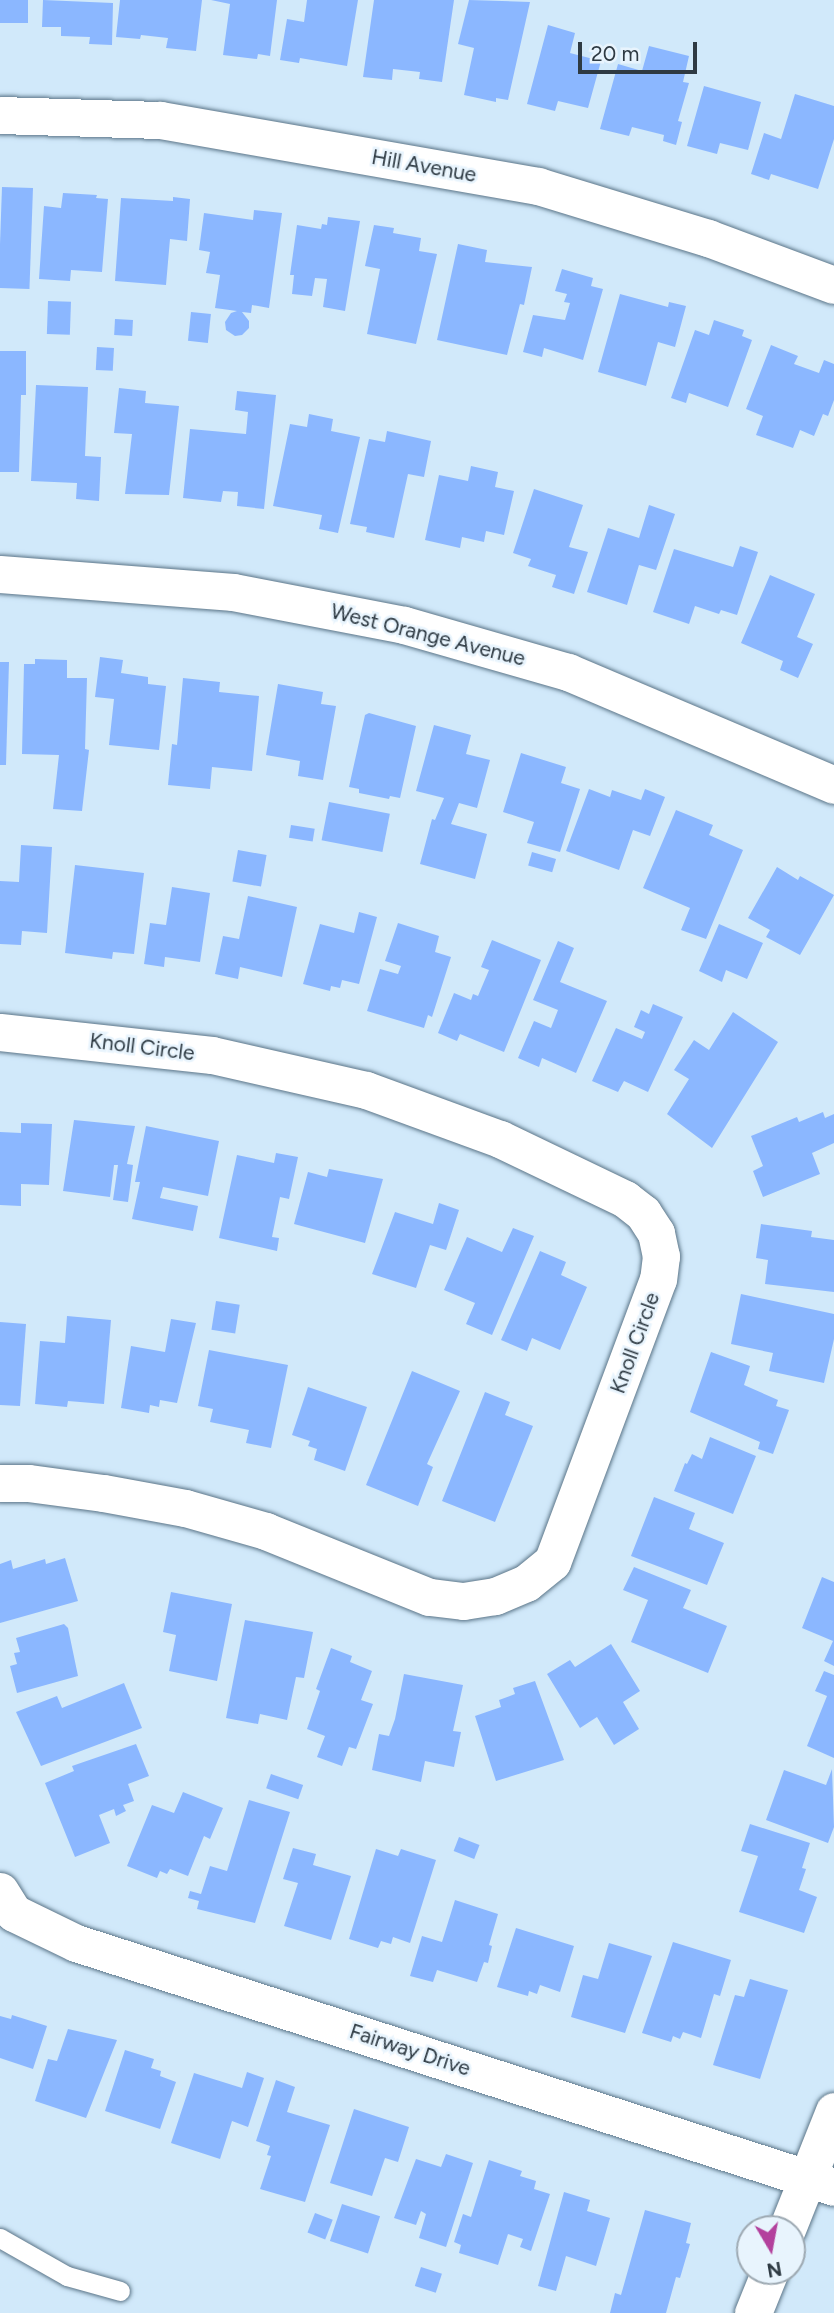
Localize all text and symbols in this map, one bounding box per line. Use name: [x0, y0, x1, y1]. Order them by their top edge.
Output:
scale bar: [582, 28, 701, 72]
text: 20 m: [591, 41, 639, 66]
street label: Hill Avenue: [370, 144, 478, 188]
street label: West Orange Avenue: [328, 599, 528, 671]
street label: Knoll Circle: [88, 1028, 196, 1066]
street label: Knoll Circle: [605, 1289, 665, 1397]
street label: Fairway Drive: [346, 2019, 474, 2081]
north arrow: [736, 2215, 806, 2285]
text: N: [765, 2257, 784, 2282]

